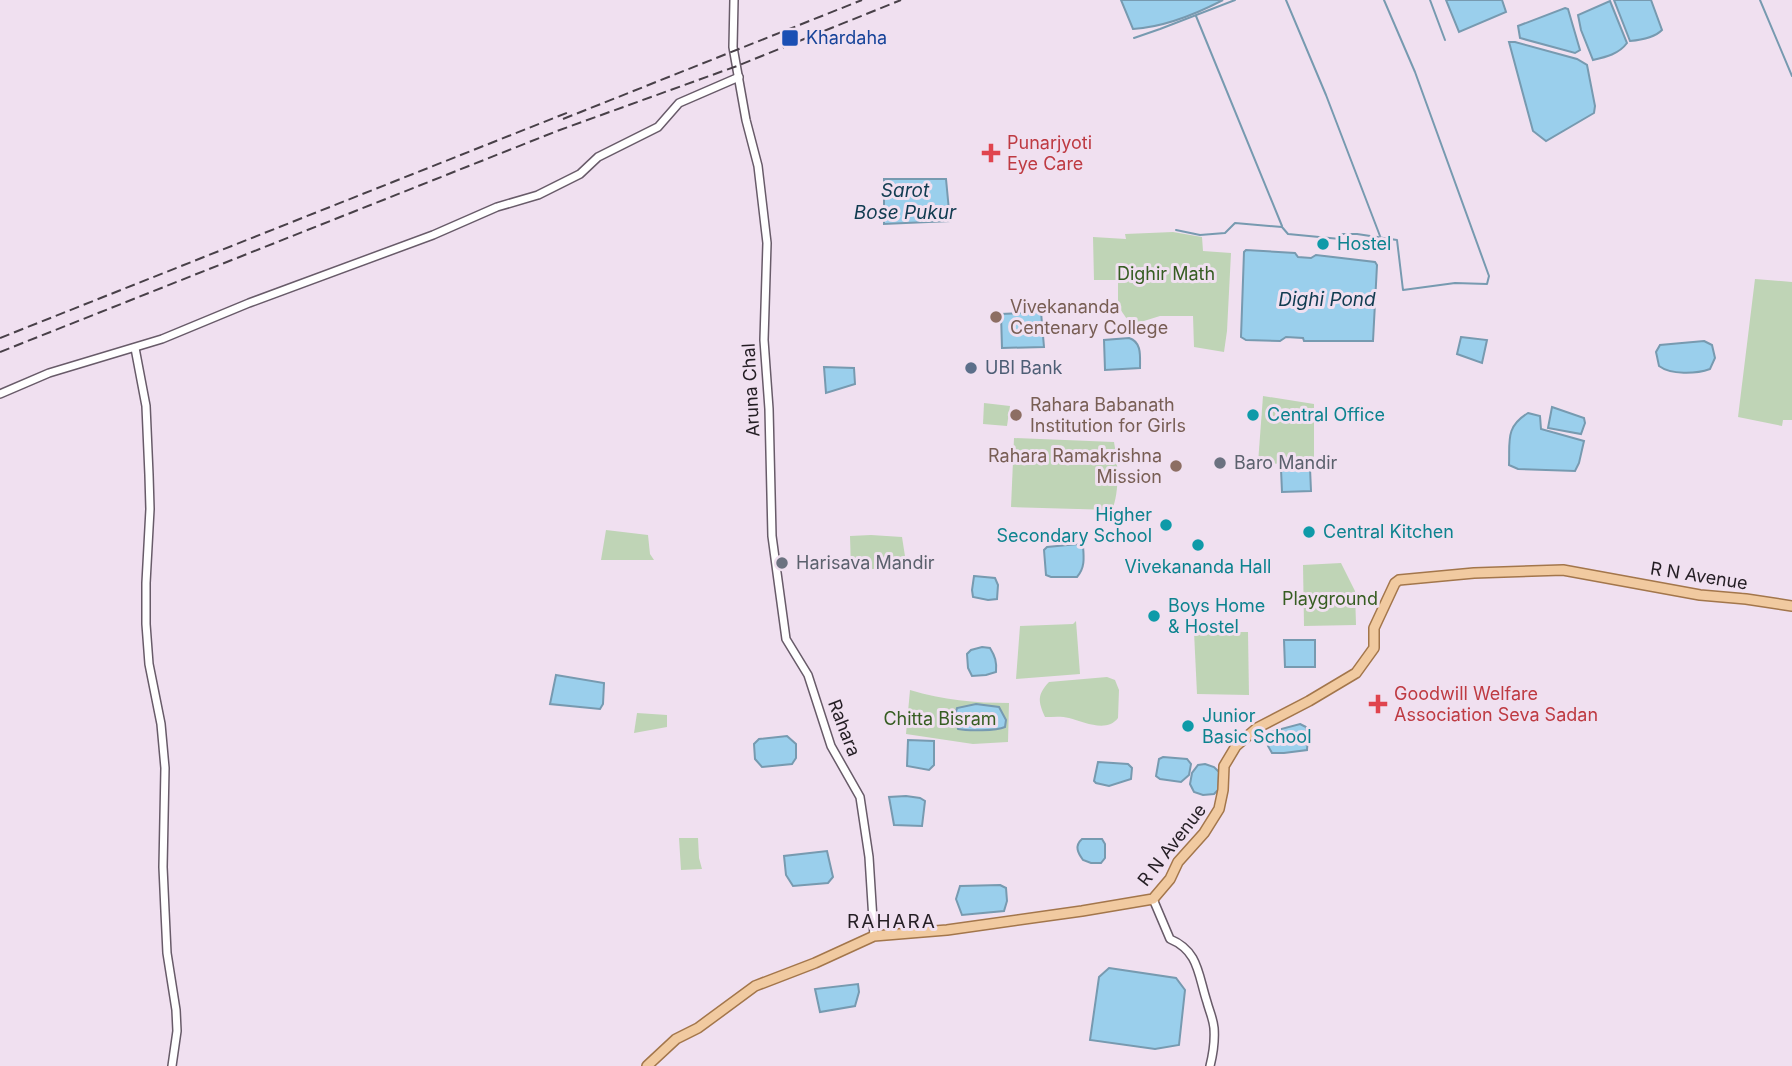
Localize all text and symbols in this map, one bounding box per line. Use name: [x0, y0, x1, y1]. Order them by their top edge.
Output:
place label: Khardaha: [806, 27, 887, 48]
marker: Khardaha: [780, 28, 800, 48]
place label: Punarjyoti Eye Care: [1007, 132, 1092, 174]
marker: Punarjyoti Eye Care: [981, 143, 1001, 163]
water label: Sarot Bose Pukur: [854, 179, 957, 224]
place label: Hostel: [1337, 233, 1391, 254]
marker: Hostel: [1315, 236, 1331, 252]
park label: Dighir Math: [1117, 263, 1215, 284]
water label: Dighi Pond: [1278, 288, 1376, 311]
place label: Vivekananda Centenary College: [1010, 296, 1168, 338]
marker: Vivekananda Centenary College: [988, 309, 1004, 325]
street label: Aruna Chal: [738, 343, 763, 437]
place label: UBI Bank: [985, 357, 1063, 378]
marker: UBI Bank: [963, 360, 979, 376]
place label: Rahara Babanath Institution for Girls: [1030, 394, 1186, 436]
place label: Central Office: [1267, 404, 1385, 425]
marker: Rahara Babanath Institution for Girls: [1008, 407, 1024, 423]
marker: Central Office: [1245, 407, 1261, 423]
place label: Rahara Ramakrishna Mission: [988, 445, 1162, 487]
place label: Baro Mandir: [1234, 452, 1338, 473]
marker: Baro Mandir: [1212, 455, 1228, 471]
marker: Rahara Ramakrishna Mission: [1168, 458, 1184, 474]
place label: Higher Secondary School: [996, 504, 1152, 546]
marker: Higher Secondary School: [1158, 517, 1174, 533]
place label: Central Kitchen: [1323, 521, 1454, 542]
marker: Central Kitchen: [1301, 524, 1317, 540]
marker: Vivekananda Hall: [1190, 537, 1206, 553]
place label: Harisava Mandir: [796, 552, 935, 573]
marker: Harisava Mandir: [774, 555, 790, 571]
place label: Vivekananda Hall: [1125, 556, 1271, 577]
street label: R N Avenue: [1649, 557, 1749, 594]
park label: Playground: [1282, 588, 1378, 609]
place label: Boys Home & Hostel: [1168, 595, 1265, 637]
marker: Boys Home & Hostel: [1146, 608, 1162, 624]
place label: Goodwill Welfare Association Seva Sadan: [1394, 683, 1598, 725]
marker: Goodwill Welfare Association Seva Sadan: [1368, 694, 1388, 714]
street label: Rahara: [824, 696, 865, 759]
place label: Junior Basic School: [1202, 705, 1312, 747]
park label: Chitta Bisram: [883, 708, 997, 729]
marker: Junior Basic School: [1180, 718, 1196, 734]
street label: R N Avenue: [1133, 799, 1210, 890]
district label: RAHARA: [847, 910, 937, 933]

